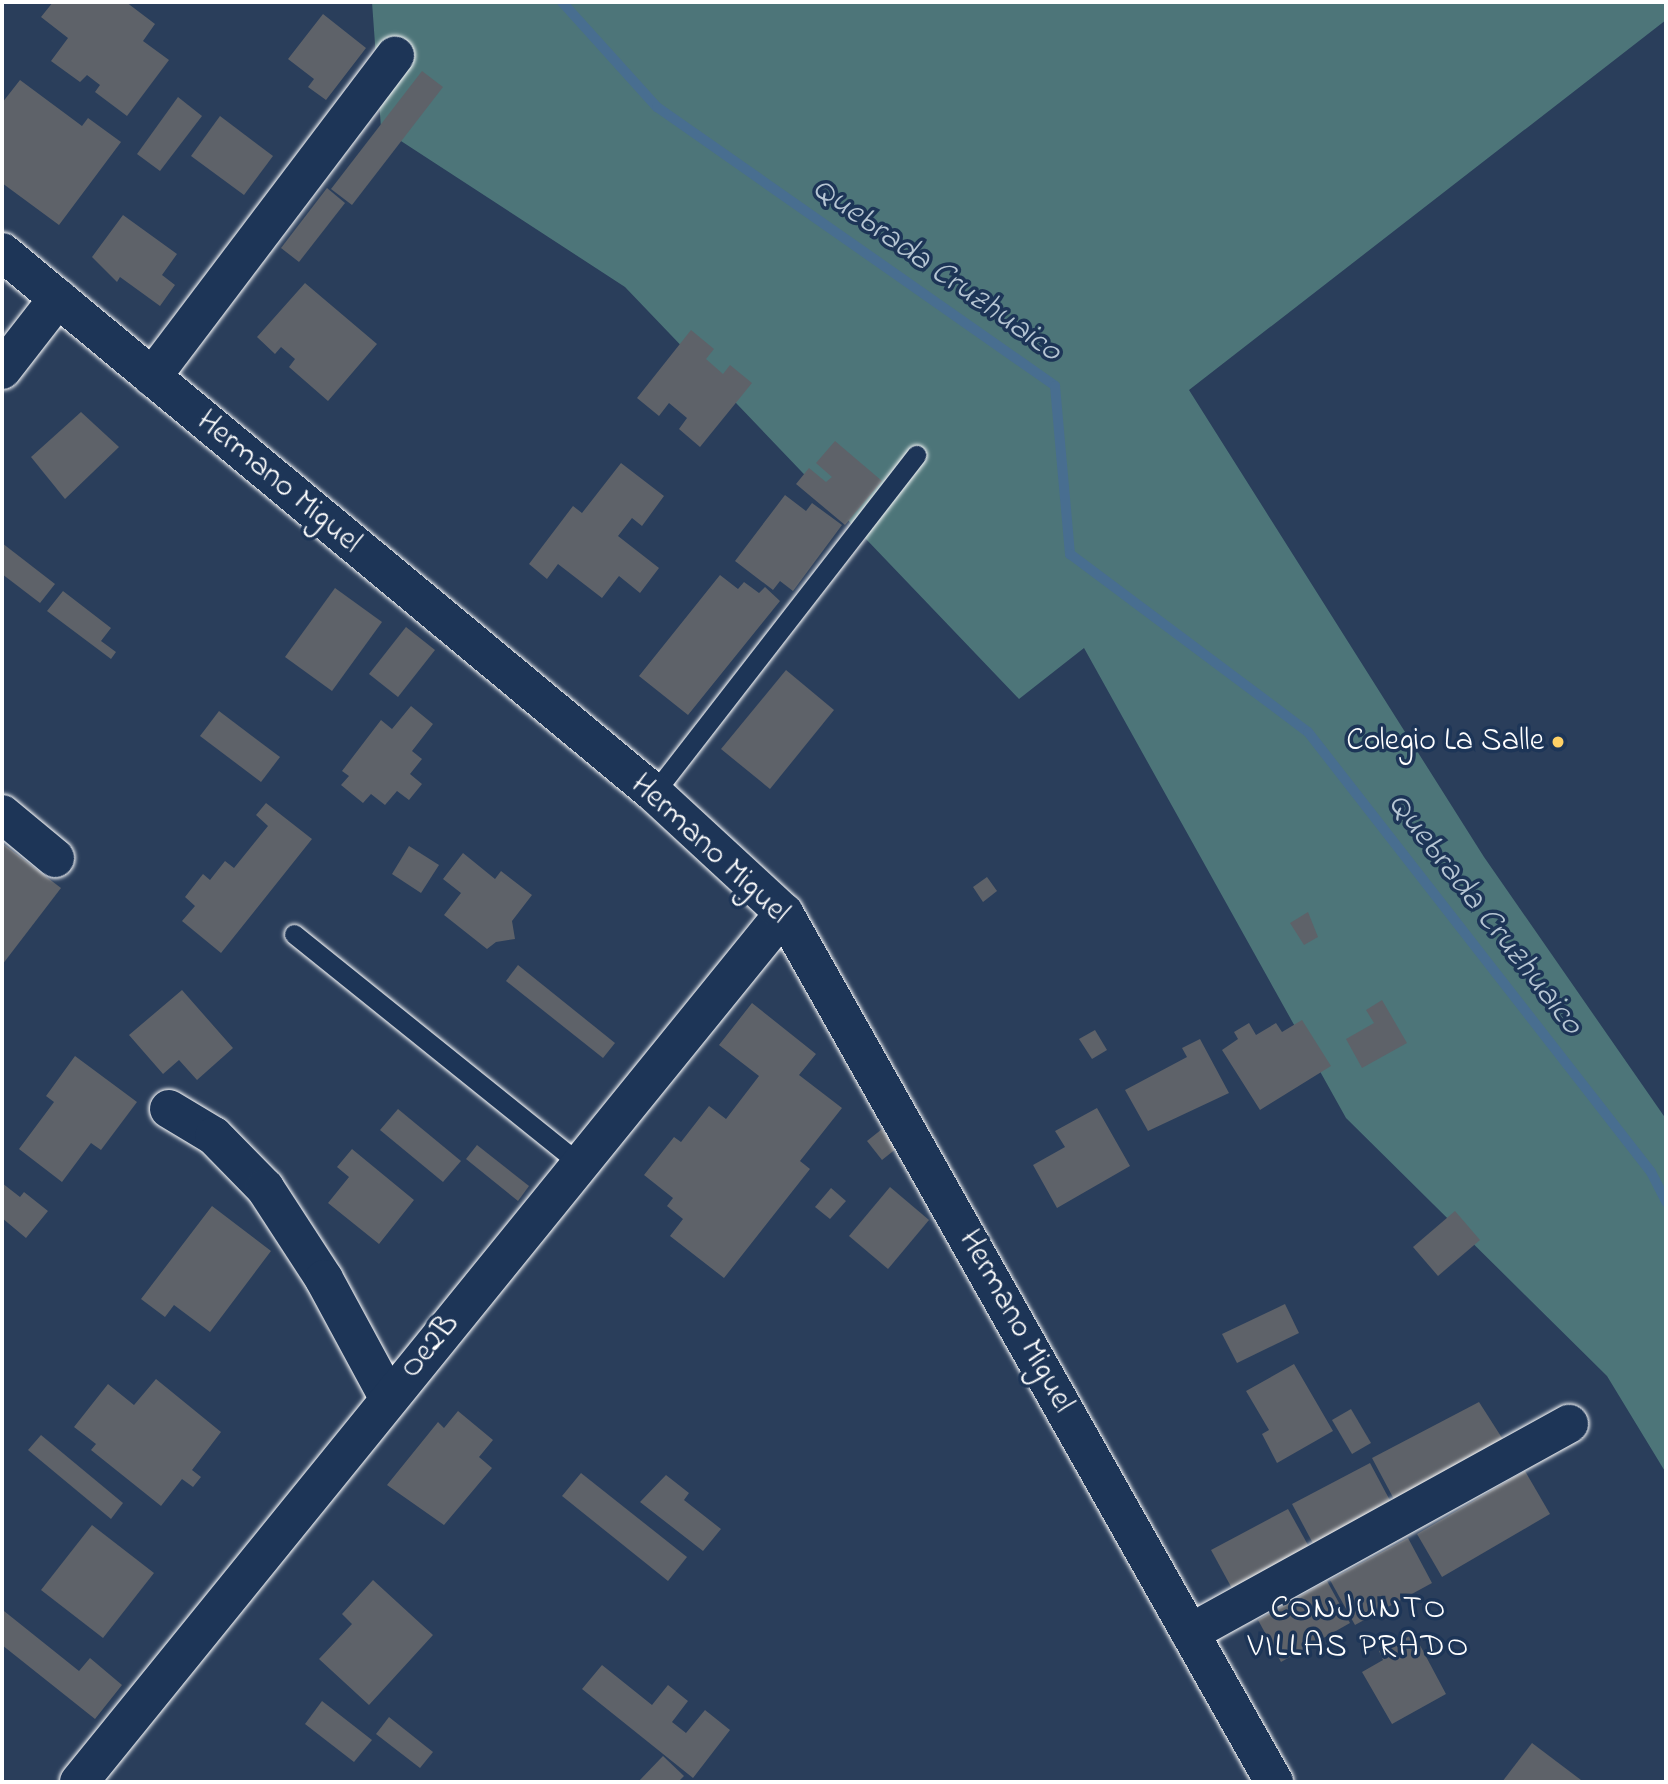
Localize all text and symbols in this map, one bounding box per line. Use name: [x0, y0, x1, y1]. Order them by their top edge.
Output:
water label: Quebrada Cruzhuaico: [803, 170, 1069, 372]
street label: Hermano Miguel: [188, 403, 368, 563]
place label: Colegio La Salle: [1346, 723, 1544, 761]
marker: Colegio La Salle: [1550, 734, 1566, 750]
street label: Hermano Miguel: [622, 767, 796, 933]
water label: Quebrada Cruzhuaico: [1377, 786, 1591, 1044]
street label: Hermano Miguel: [949, 1224, 1081, 1420]
street label: Oe2B: [393, 1307, 469, 1387]
district label: CONJUNTO VILLAS PRADO: [1249, 1590, 1469, 1668]

